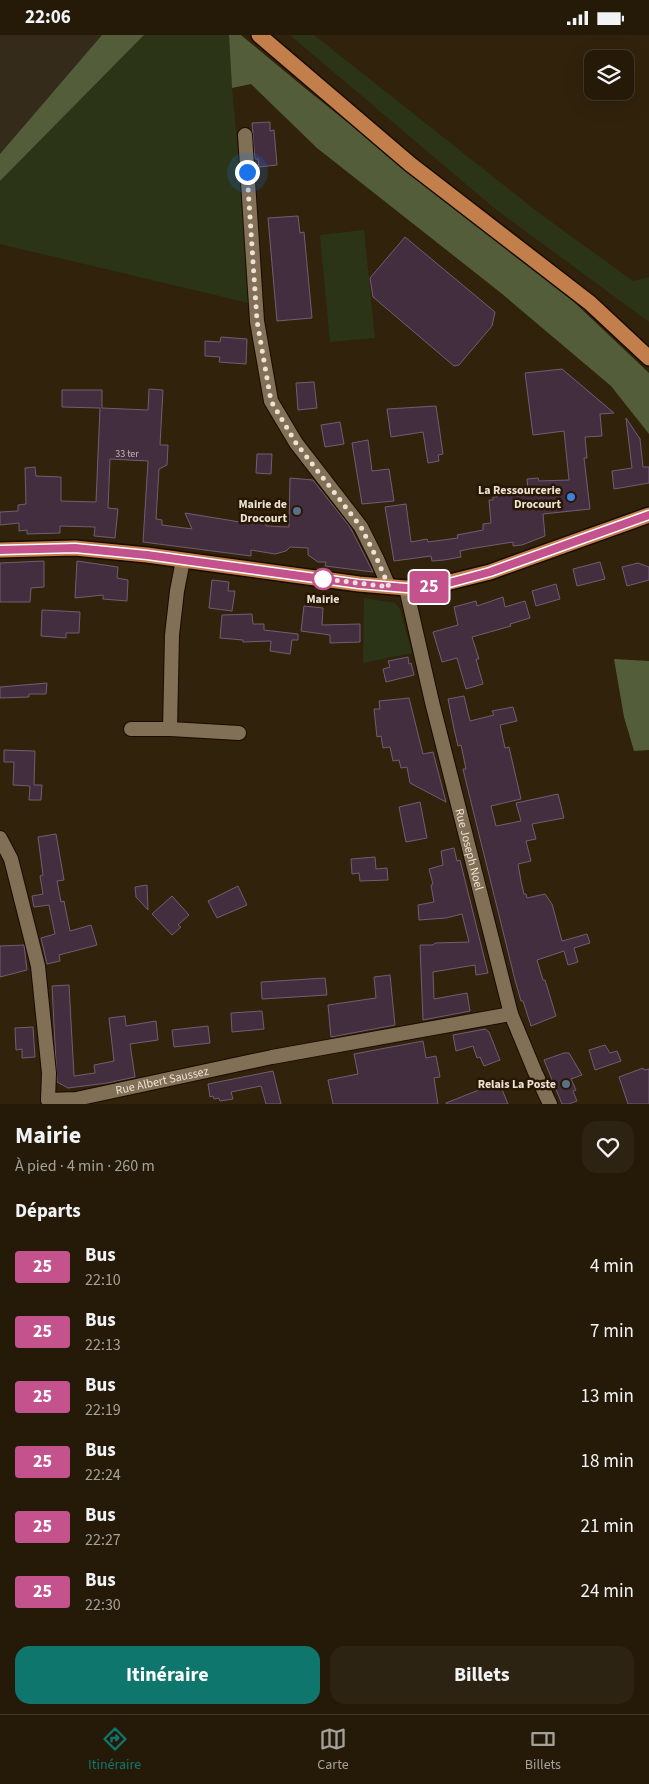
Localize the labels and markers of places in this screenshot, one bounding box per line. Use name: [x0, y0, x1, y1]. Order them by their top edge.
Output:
place label: La Ressourcerie Drocourt: [478, 482, 561, 513]
marker: La Ressourcerie Drocourt: [565, 491, 577, 503]
place label: Mairie de Drocourt: [238, 496, 287, 527]
marker: Mairie de Drocourt: [291, 505, 303, 517]
marker: Mairie: [312, 568, 334, 590]
place label: Mairie: [306, 591, 340, 608]
place label: Relais La Poste: [478, 1076, 556, 1093]
marker: Relais La Poste: [560, 1078, 572, 1090]

